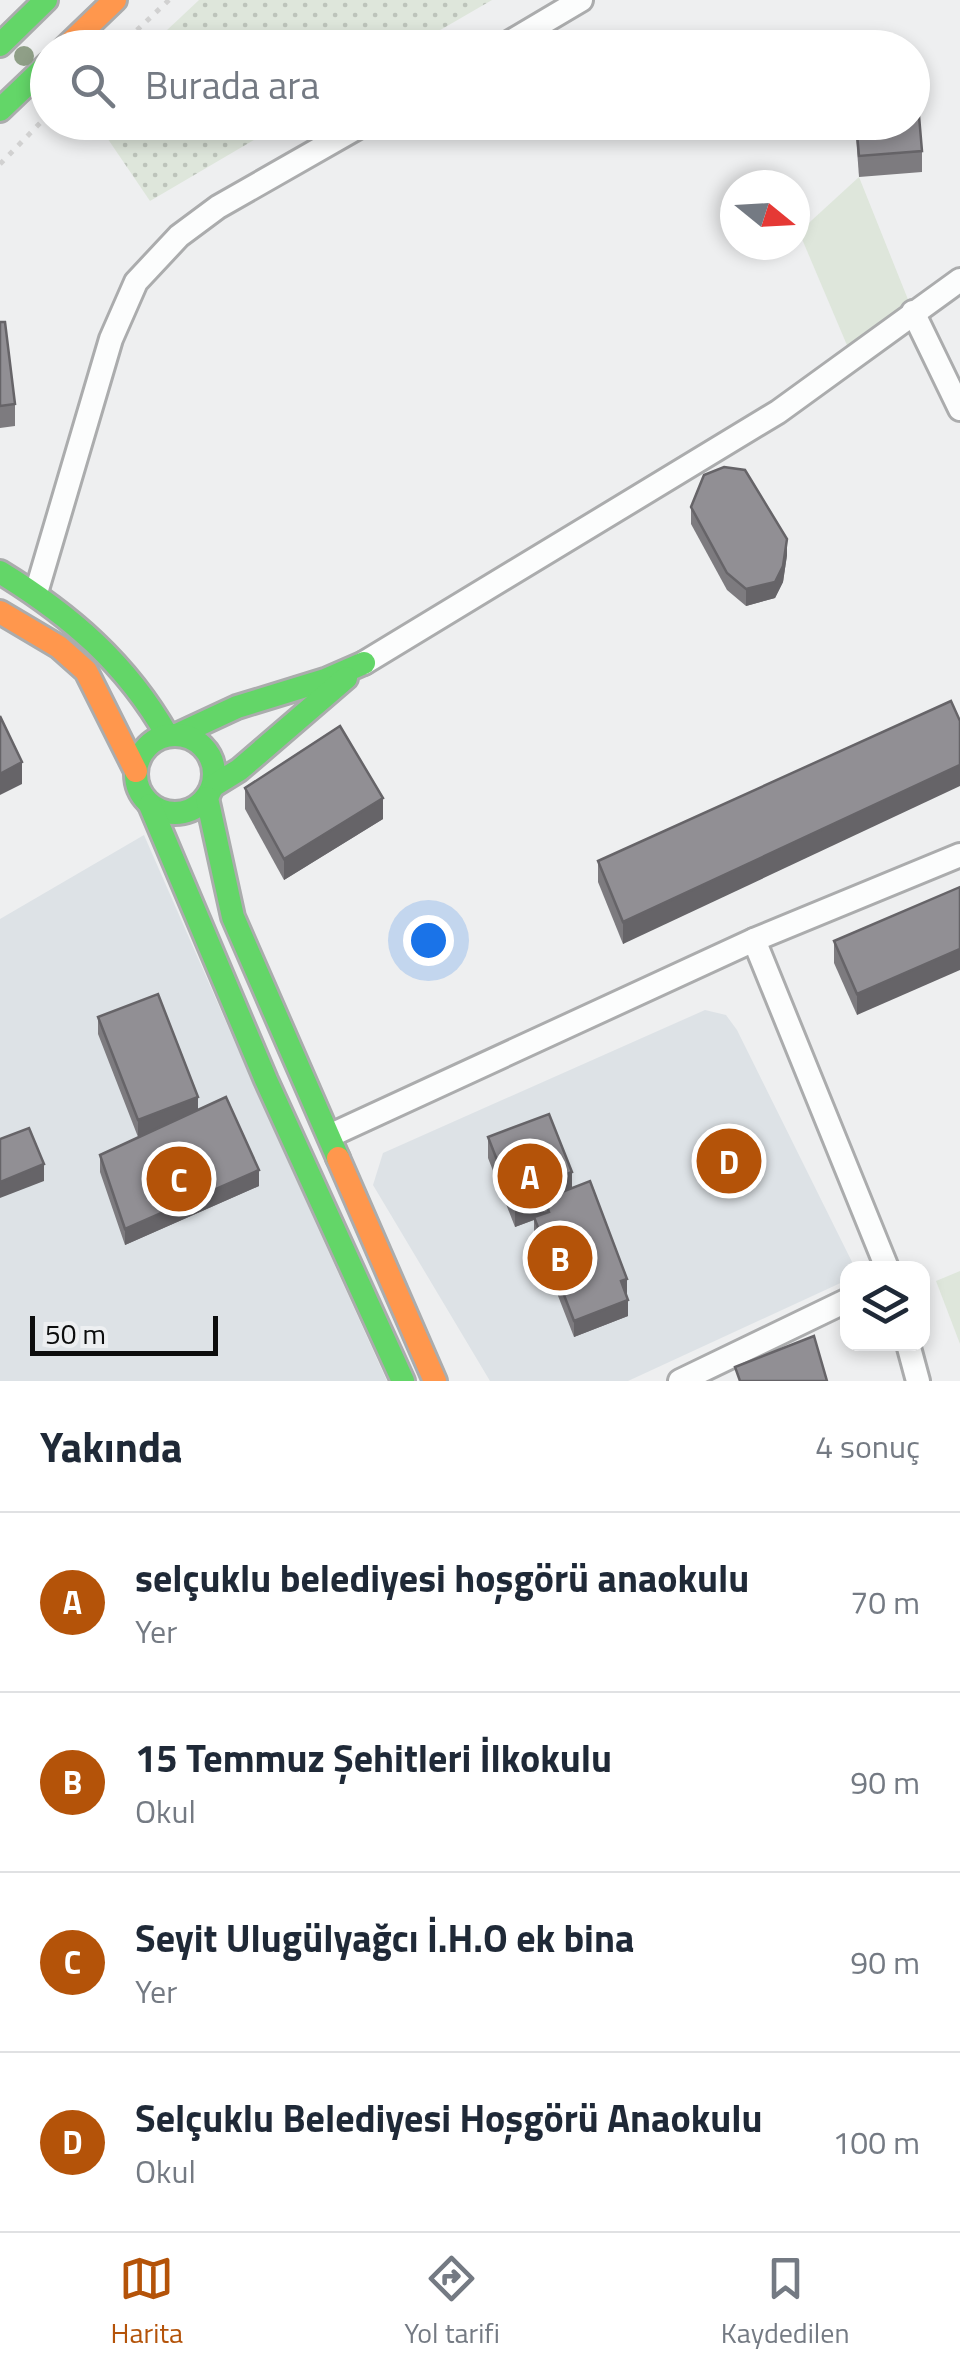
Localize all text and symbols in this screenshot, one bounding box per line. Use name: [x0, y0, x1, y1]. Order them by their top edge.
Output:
search box: [30, 30, 930, 140]
text: Burada ara: [145, 56, 320, 114]
icon: search: [65, 58, 120, 113]
north arrow: [720, 170, 810, 260]
your location: [403, 915, 454, 966]
pin: D: [696, 1124, 762, 1198]
pin: A: [498, 1138, 562, 1214]
pin: C: [146, 1142, 212, 1216]
pin: B: [528, 1220, 592, 1296]
map controls: [840, 1261, 930, 1351]
button: layers: [840, 1261, 930, 1351]
scale bar: [30, 1311, 218, 1356]
text: 50 m: [45, 1312, 106, 1355]
text: Yakında: [40, 1414, 182, 1478]
text: 4 sonuç: [815, 1422, 920, 1470]
text: selçuklu belediyesi hoşgörü anaokulu: [135, 1549, 749, 1607]
text: A: [63, 1578, 82, 1626]
text: 70 m: [850, 1578, 920, 1626]
text: Yer: [135, 1607, 177, 1655]
text: 15 Temmuz Şehitleri İlkokulu: [135, 1729, 612, 1787]
text: B: [63, 1758, 82, 1806]
text: 90 m: [850, 1758, 920, 1806]
text: Okul: [135, 1787, 196, 1835]
text: Seyit Ulugülyağcı İ.H.O ek bina: [135, 1909, 634, 1967]
text: C: [64, 1938, 81, 1986]
text: 90 m: [850, 1938, 920, 1986]
text: Yer: [135, 1967, 177, 2015]
text: Selçuklu Belediyesi Hoşgörü Anaokulu: [135, 2089, 763, 2147]
text: D: [62, 2118, 83, 2166]
text: 100 m: [832, 2118, 920, 2166]
text: Okul: [135, 2147, 196, 2195]
tab: Harita: [111, 2251, 183, 2354]
tab: Yol tarifi: [404, 2251, 500, 2354]
tab: Kaydedilen: [721, 2251, 849, 2354]

